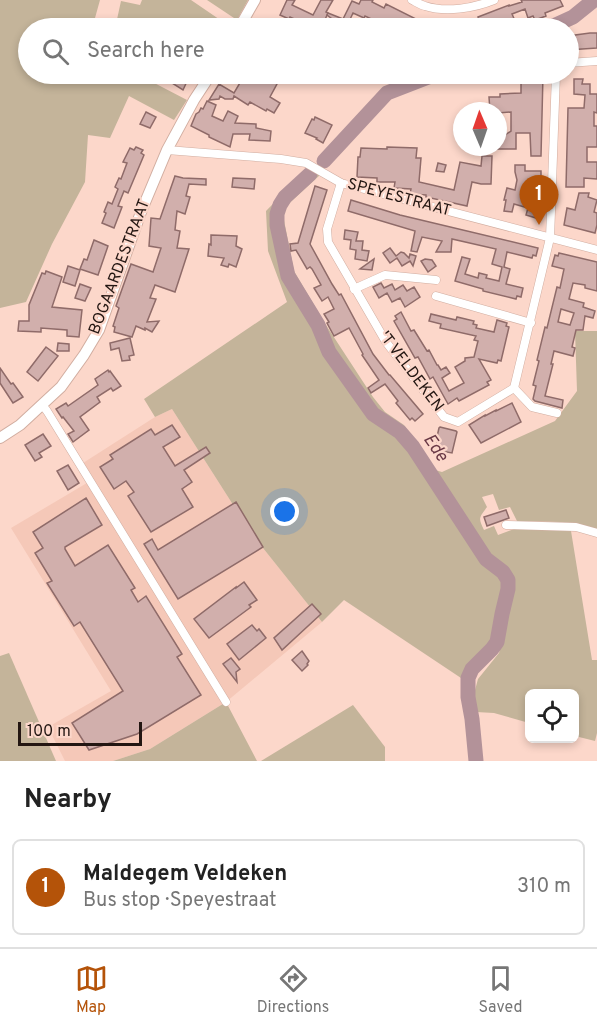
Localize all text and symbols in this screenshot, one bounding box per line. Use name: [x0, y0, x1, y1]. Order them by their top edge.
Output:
search box: [18, 18, 579, 84]
icon: search: [39, 35, 72, 68]
text: Search here: [87, 38, 205, 65]
north arrow: [453, 102, 507, 156]
street label: SPEYESTRAAT: [345, 175, 453, 221]
pin: 1: [520, 176, 558, 225]
street label: BOGAARDESTRAAT: [85, 196, 155, 338]
street label: 'T VELDEKEN: [374, 328, 448, 416]
water label: Ede: [417, 429, 453, 467]
your location: [270, 497, 299, 526]
map controls: [525, 689, 579, 743]
button: locate: [525, 689, 579, 743]
scale bar: [18, 719, 142, 746]
text: 100 m: [27, 722, 71, 742]
text: Nearby: [24, 784, 112, 817]
text: Maldegem Veldeken: [83, 861, 287, 888]
text: 1: [42, 874, 50, 900]
text: 310 m: [517, 874, 571, 900]
text: Bus stop · Speyestraat: [83, 888, 276, 914]
tab: Map: [75, 962, 108, 1018]
tab: Directions: [257, 962, 329, 1018]
tab: Saved: [478, 962, 522, 1018]

